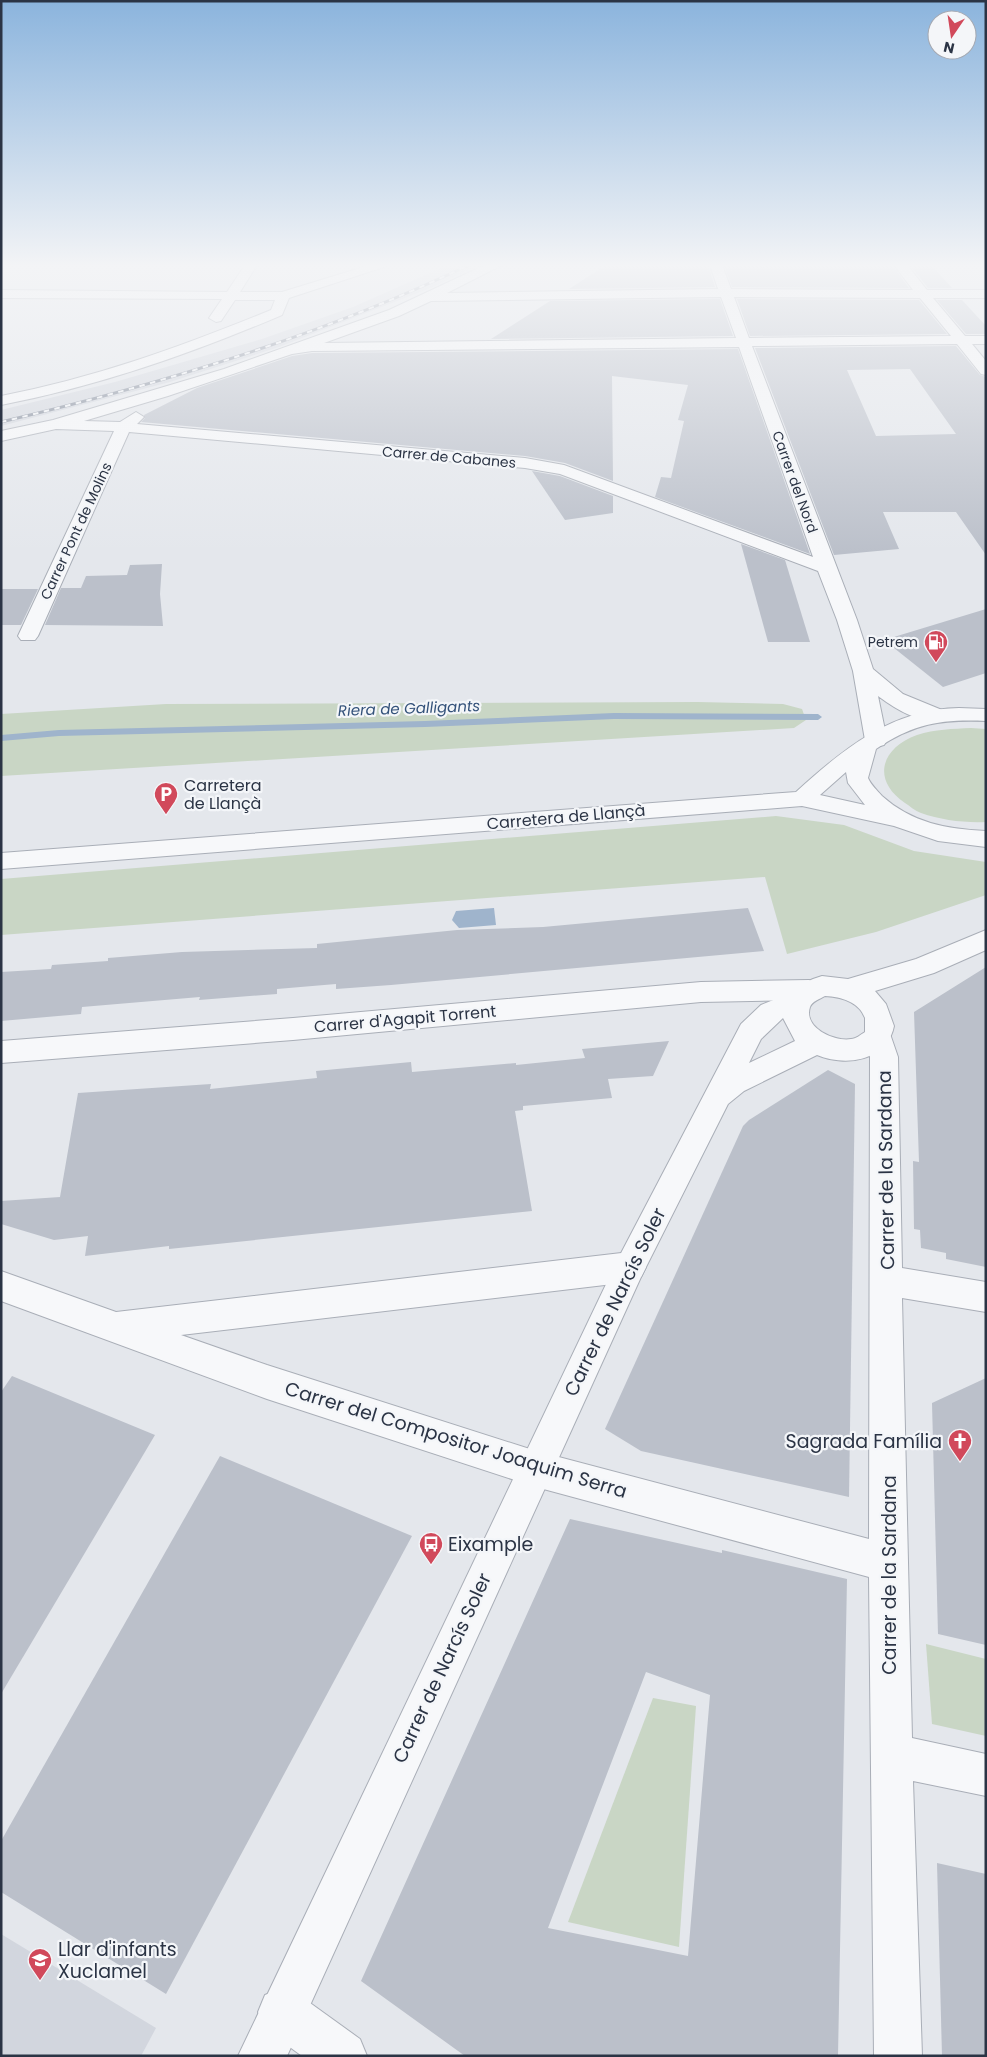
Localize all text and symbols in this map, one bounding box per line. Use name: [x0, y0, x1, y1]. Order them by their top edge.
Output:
north arrow: [927, 10, 977, 60]
text: N: [942, 37, 956, 59]
street label: Carrer del Nord: [767, 428, 823, 536]
street label: Carrer de Cabanes: [381, 441, 517, 473]
street label: Carrer Pont de Molins: [35, 459, 117, 603]
fuel station icon: Petrem: [923, 629, 949, 663]
place label: Petrem: [868, 632, 918, 652]
water label: Riera de Galligants: [338, 695, 481, 721]
place label: Carretera de Llançà: [184, 774, 262, 815]
parking icon: Carretera de Llançà: [153, 781, 179, 815]
street label: Carretera de Llançà: [486, 799, 646, 835]
street label: Carrer d'Agapit Torrent: [313, 1000, 497, 1038]
street label: Carrer de la Sardana: [871, 1070, 901, 1270]
street label: Carrer de Narcís Soler: [558, 1203, 672, 1401]
street label: Carrer del Compositor Joaquim Serra: [282, 1375, 630, 1505]
place label: Sagrada Família: [786, 1428, 942, 1455]
church icon: Sagrada Família: [947, 1428, 973, 1462]
street label: Carrer de la Sardana: [876, 1475, 903, 1675]
bus stop icon: Eixample: [418, 1531, 444, 1565]
place label: Eixample: [448, 1531, 533, 1558]
street label: Carrer de Narcís Soler: [386, 1569, 498, 1767]
place label: Llar d'infants Xuclamel: [58, 1936, 177, 1985]
school or university icon: Llar d'infants Xuclamel: [27, 1947, 53, 1981]

